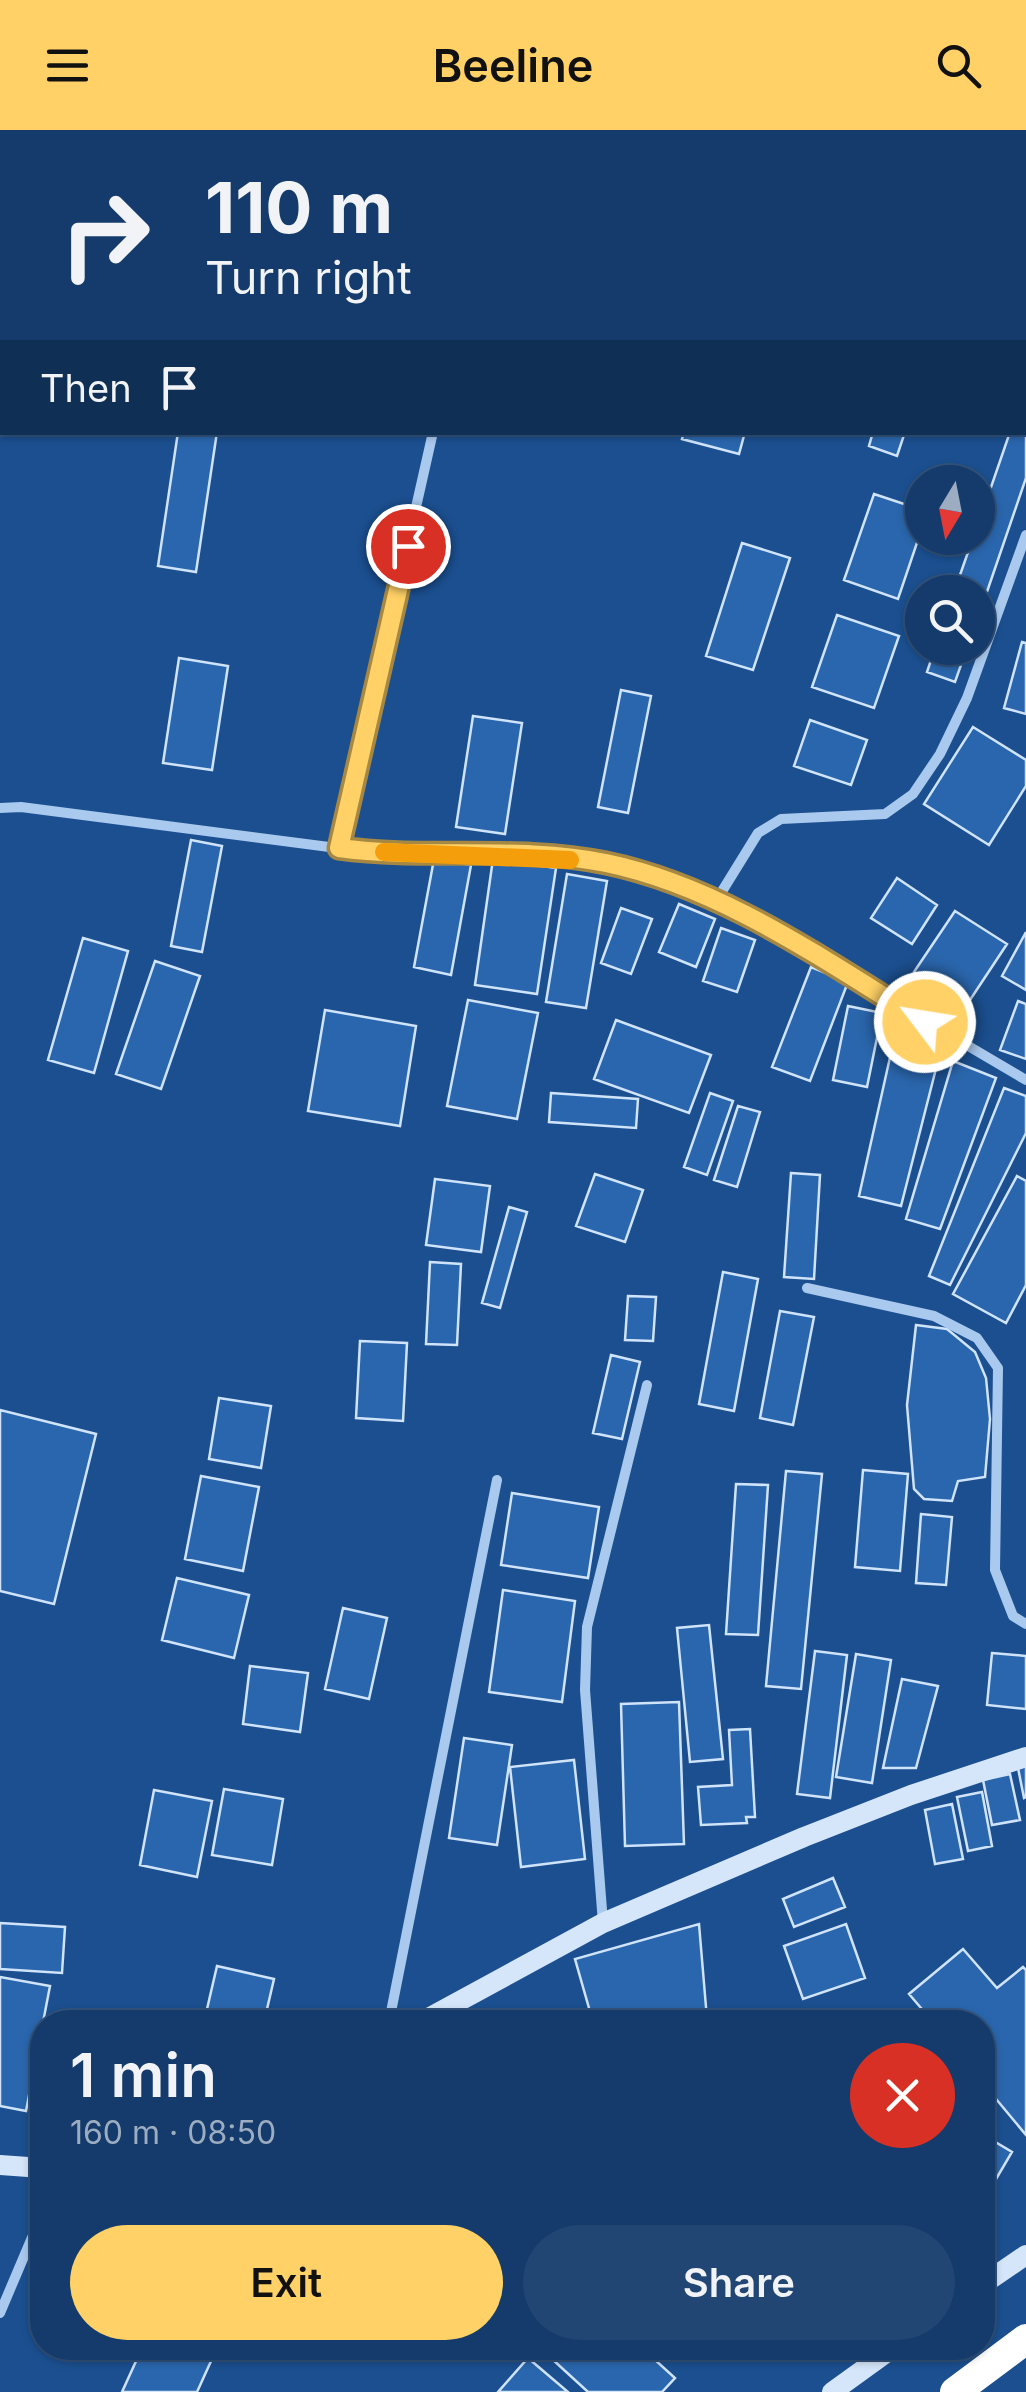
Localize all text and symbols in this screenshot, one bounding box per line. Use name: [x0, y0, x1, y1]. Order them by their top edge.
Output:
icon: menu: [40, 38, 95, 93]
text: Beeline: [433, 38, 593, 93]
icon: search: [931, 38, 986, 93]
text: 110 m: [205, 165, 393, 250]
icon: right: [40, 170, 170, 300]
text: Turn right: [205, 250, 412, 305]
icon: arrive: [152, 360, 207, 415]
text: Then: [40, 365, 132, 411]
north arrow: [905, 465, 995, 555]
map controls: [905, 465, 995, 665]
pin: [366, 504, 451, 589]
icon: arrive: [381, 519, 436, 574]
button: search: [905, 575, 995, 665]
position arrow: [873, 970, 977, 1074]
text: 1 min: [70, 2039, 217, 2111]
button: close: [850, 2043, 955, 2148]
text: 160 m · 08:50: [70, 2113, 276, 2152]
button: Exit: [70, 2225, 503, 2340]
button: Share: [523, 2225, 955, 2340]

